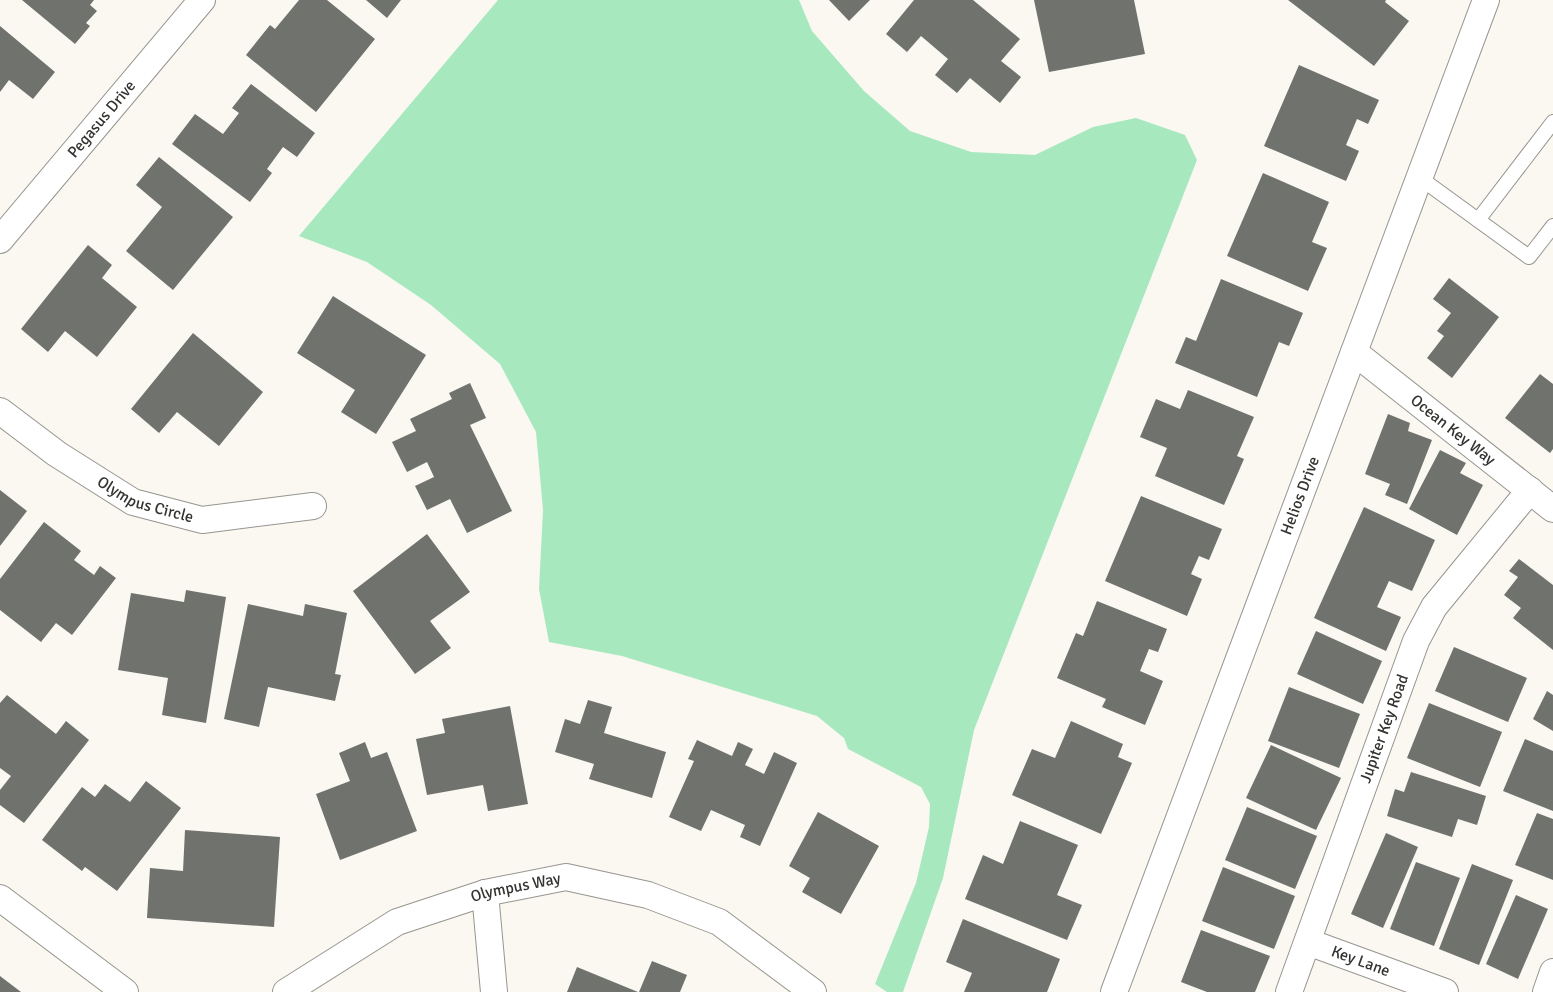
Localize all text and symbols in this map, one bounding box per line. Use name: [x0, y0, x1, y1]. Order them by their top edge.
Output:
street label: Pegasus Drive: [63, 76, 140, 162]
street label: Ocean Key Way: [1406, 390, 1500, 470]
street label: Helios Drive: [1276, 454, 1324, 538]
street label: Olympus Circle: [93, 472, 196, 527]
street label: Jupiter Key Road: [1355, 672, 1413, 786]
street label: Olympus Way: [468, 868, 563, 907]
street label: Key Lane: [1328, 941, 1393, 981]

